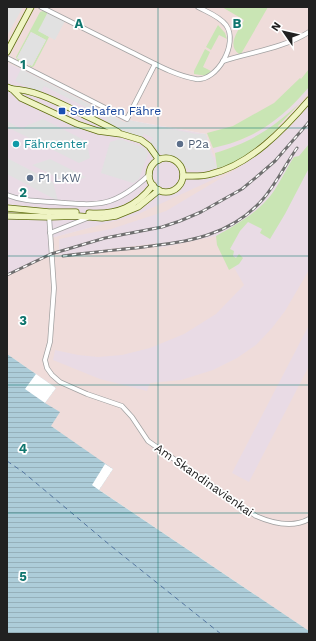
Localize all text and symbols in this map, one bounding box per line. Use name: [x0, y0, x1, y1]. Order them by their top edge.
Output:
north arrow: [264, 12, 304, 52]
text: A: [75, 16, 84, 31]
text: B: [233, 16, 242, 31]
text: N: [268, 20, 284, 34]
text: 1: [20, 57, 26, 72]
place label: Seehafen Fähre: [70, 104, 161, 118]
marker: Seehafen Fähre: [57, 106, 67, 116]
place label: Fährcenter: [24, 137, 88, 151]
place label: P2a: [188, 137, 209, 151]
marker: Fährcenter: [11, 139, 21, 149]
marker: P2a: [175, 139, 185, 149]
place label: P1 LKW: [38, 171, 81, 185]
marker: P1 LKW: [25, 173, 35, 183]
text: 2: [19, 185, 27, 200]
text: 3: [19, 313, 27, 328]
text: 4: [19, 441, 28, 456]
street label: Am Skandinavienkai: [152, 441, 256, 519]
text: 5: [19, 569, 27, 584]

